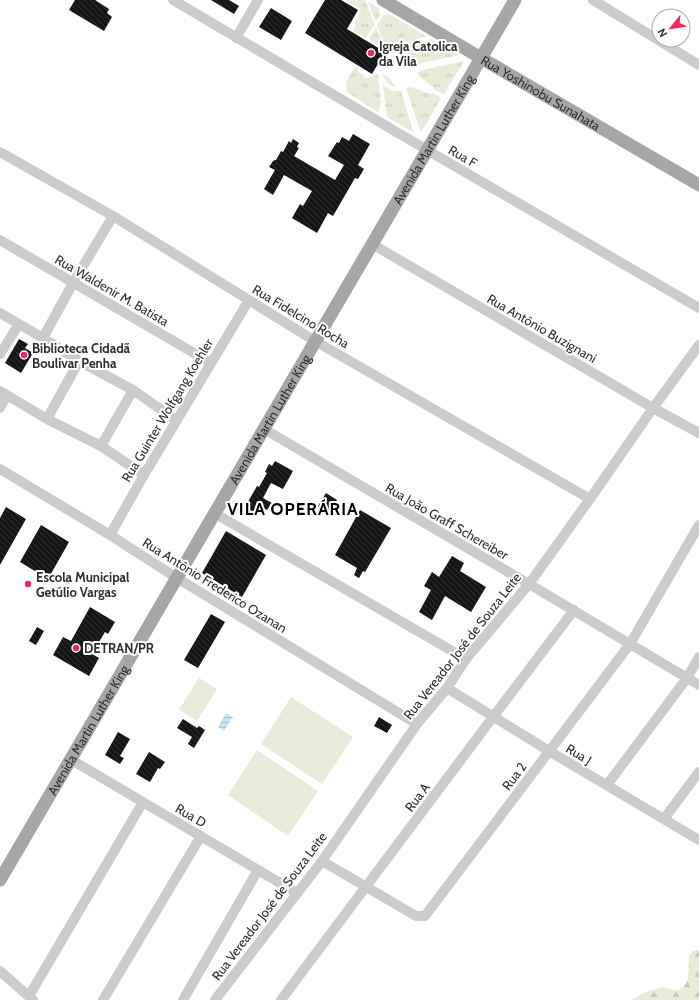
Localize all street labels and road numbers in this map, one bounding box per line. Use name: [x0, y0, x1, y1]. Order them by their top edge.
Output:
street label: Rua Yoshinobu Sunahata: [478, 52, 604, 134]
street label: Avenida Martin Luther King: [389, 71, 478, 207]
street label: Rua F: [446, 141, 480, 171]
street label: Rua Waldenir M. Batista: [52, 251, 172, 330]
street label: Rua Fidelcino Rocha: [250, 281, 353, 352]
street label: Rua Antônio Buzignani: [484, 290, 600, 366]
street label: Rua Guinter Wolfgang Koehler: [118, 335, 217, 485]
street label: Avenida Martin Luther King: [225, 351, 314, 487]
street label: Rua João Graff Schereiber: [383, 479, 512, 563]
street label: Rua Antônio Frederico Ozanan: [140, 534, 290, 636]
street label: Rua Vereador José de Souza Leite: [400, 569, 524, 722]
street label: Avenida Martin Luther King: [44, 662, 132, 798]
street label: Rua J: [563, 740, 595, 768]
street label: Rua 2: [498, 759, 530, 793]
street label: Rua A: [401, 780, 433, 814]
street label: Rua D: [173, 800, 209, 830]
street label: Rua Vereador José de Souza Leite: [208, 828, 330, 983]

